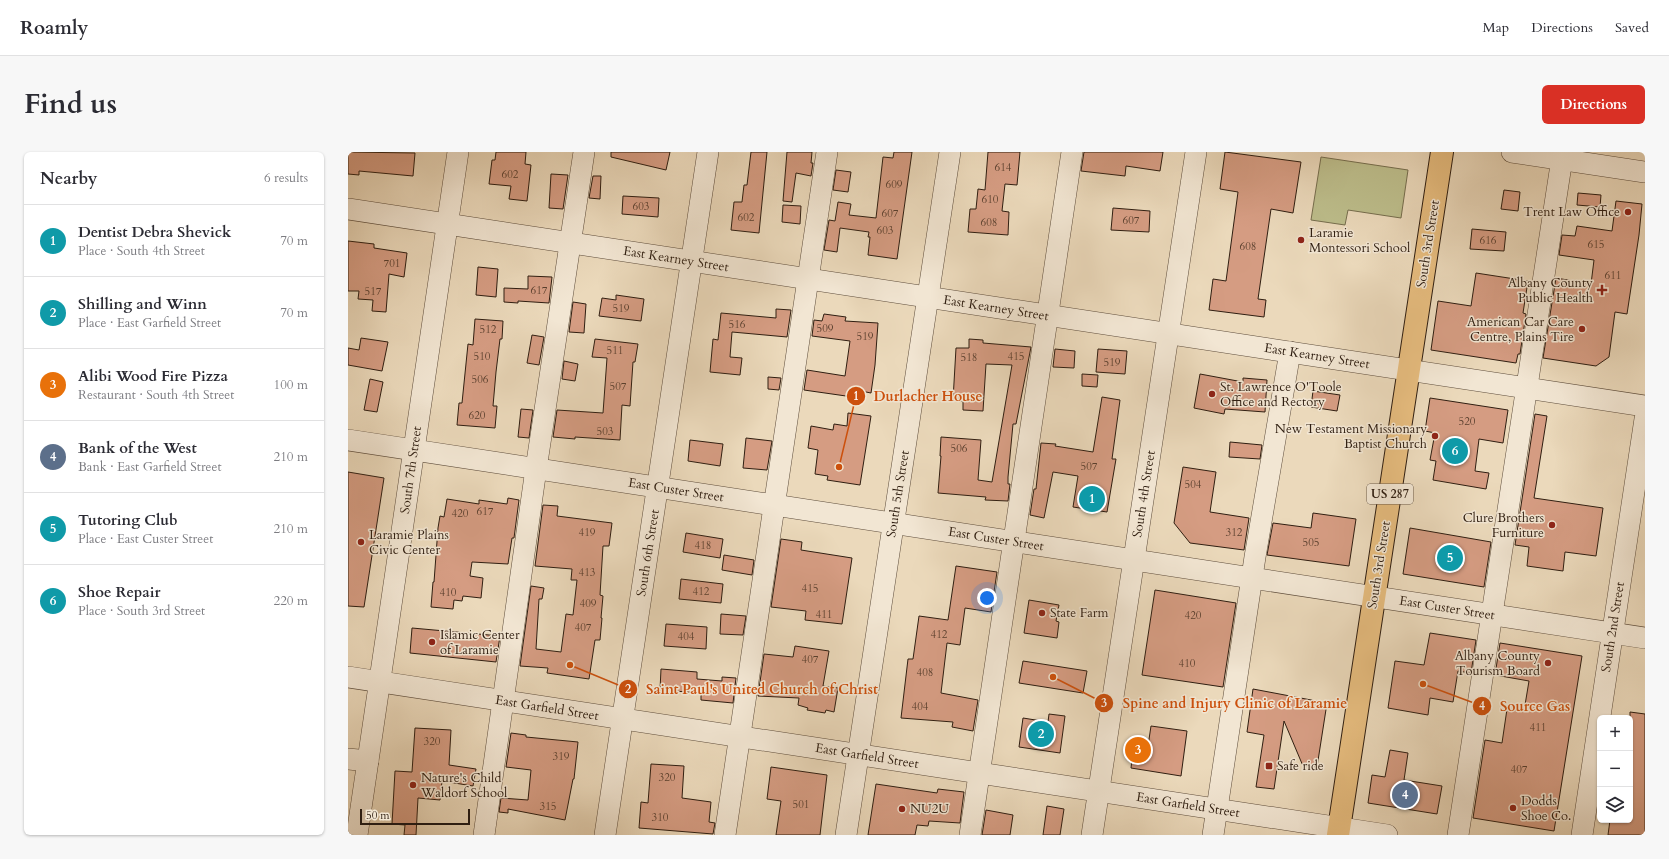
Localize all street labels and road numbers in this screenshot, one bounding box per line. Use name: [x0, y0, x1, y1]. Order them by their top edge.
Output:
street label: South 3rd Street: [1412, 199, 1444, 289]
street label: East Kearney Street: [622, 242, 730, 276]
street label: East Kearney Street: [942, 291, 1050, 325]
street label: East Kearney Street: [1263, 339, 1371, 373]
street label: South 7th Street: [396, 425, 426, 515]
street label: South 5th Street: [882, 449, 914, 539]
street label: South 4th Street: [1128, 449, 1160, 539]
street label: East Custer Street: [627, 474, 725, 506]
road number: US 287: [1367, 484, 1413, 504]
street label: South 6th Street: [632, 508, 664, 598]
street label: South 3rd Street: [1363, 520, 1395, 610]
street label: East Custer Street: [947, 523, 1045, 555]
street label: South 2nd Street: [1597, 581, 1629, 673]
street label: East Custer Street: [1398, 592, 1496, 624]
street label: East Garfield Street: [494, 691, 600, 725]
street label: East Garfield Street: [814, 739, 920, 773]
street label: East Garfield Street: [1135, 788, 1241, 822]

